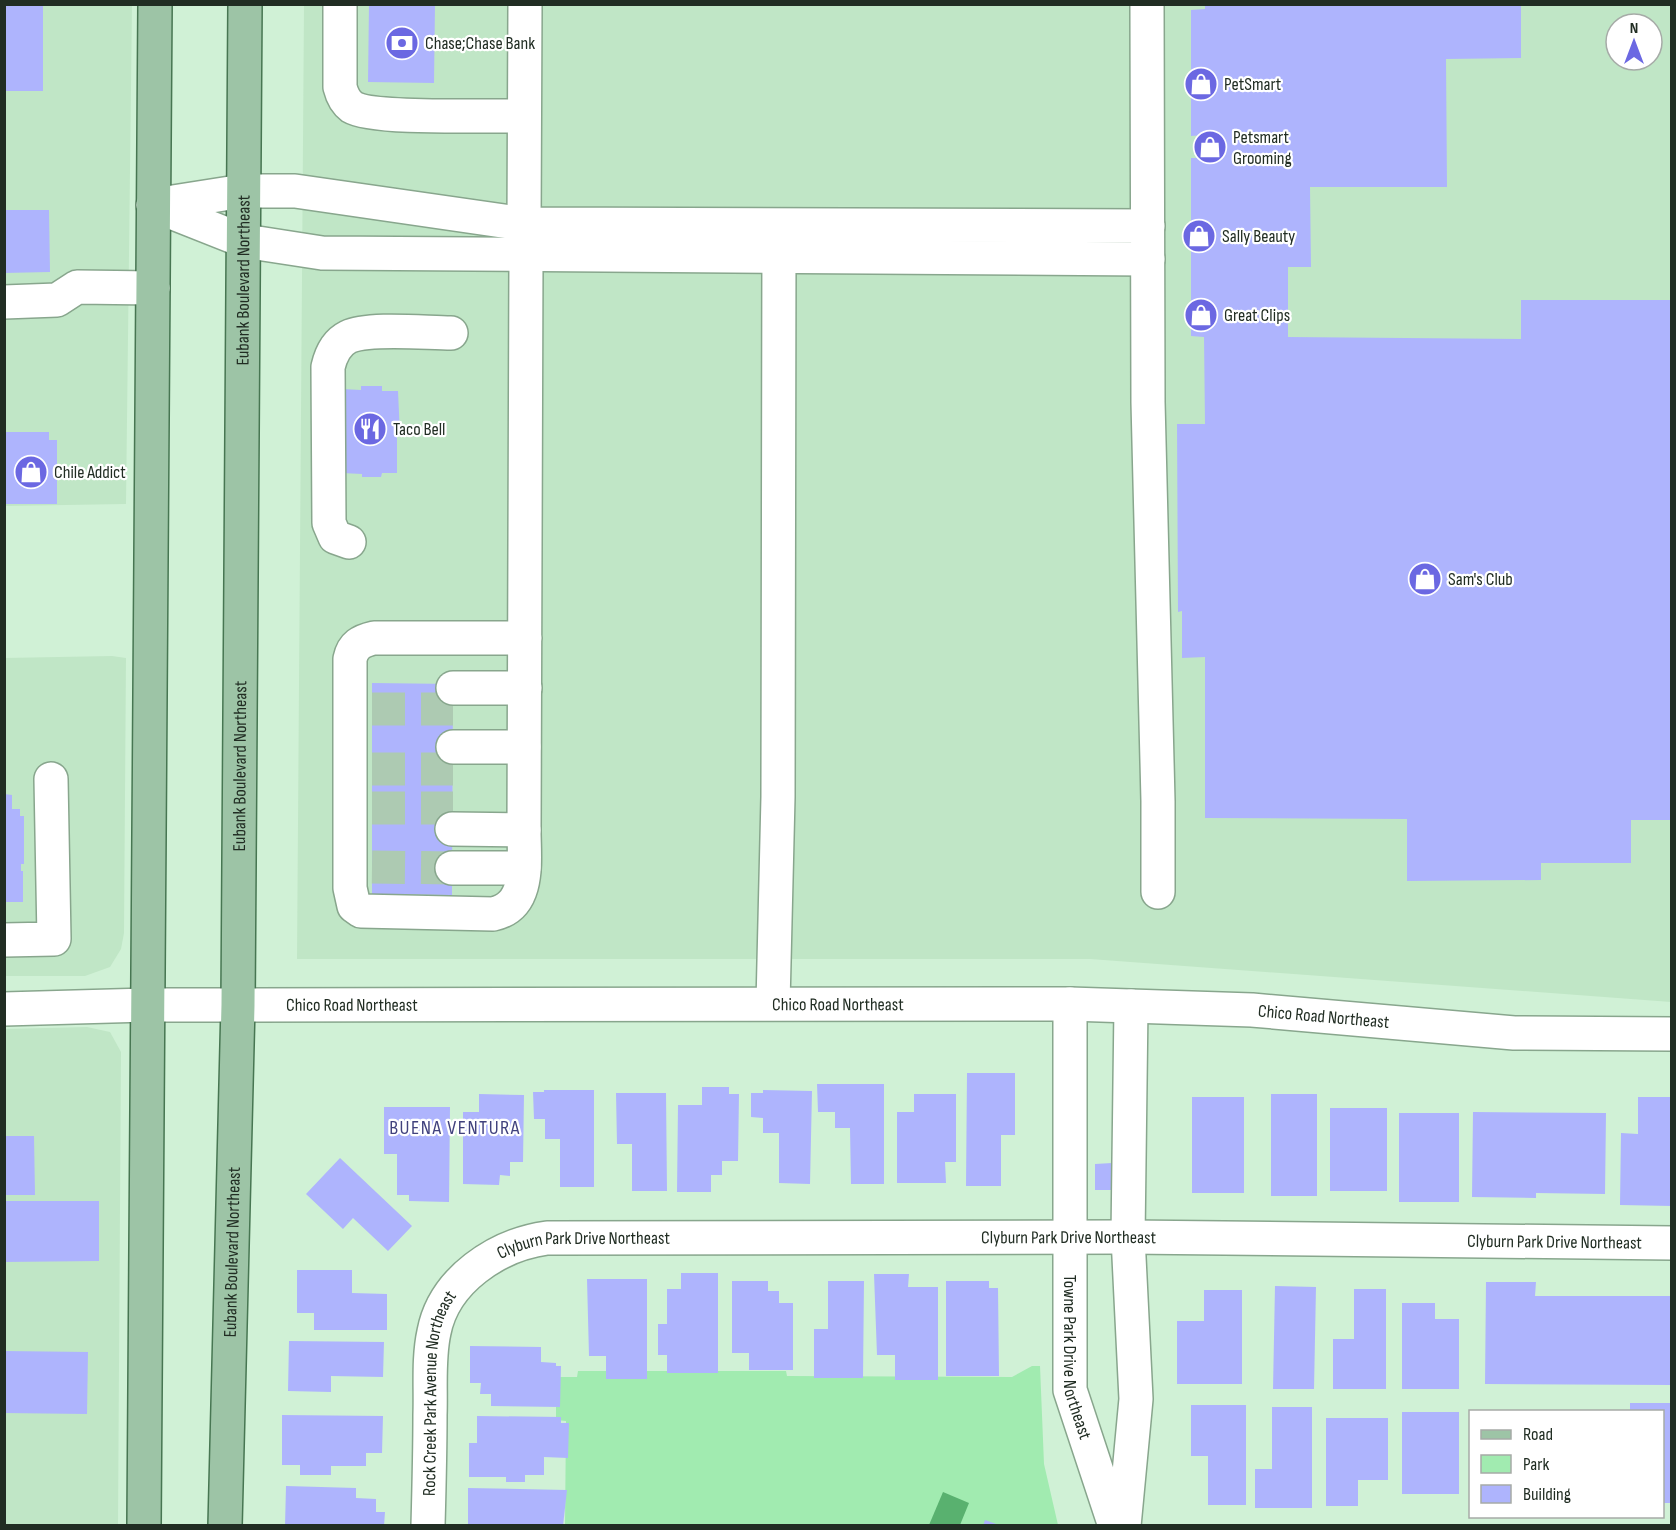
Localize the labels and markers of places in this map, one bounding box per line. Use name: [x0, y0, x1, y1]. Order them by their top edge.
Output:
bank icon: Chase;Chase Bank: [384, 25, 420, 61]
place label: Chase;Chase Bank: [425, 33, 535, 54]
shop icon: PetSmart: [1183, 66, 1219, 102]
place label: PetSmart: [1224, 74, 1282, 95]
place label: Petsmart Grooming: [1233, 127, 1292, 169]
shop icon: Petsmart Grooming: [1192, 129, 1228, 165]
shop icon: Sally Beauty: [1181, 218, 1217, 254]
place label: Sally Beauty: [1222, 226, 1295, 247]
shop icon: Great Clips: [1183, 297, 1219, 333]
place label: Great Clips: [1224, 305, 1290, 326]
restaurant icon: Taco Bell: [352, 411, 388, 447]
place label: Taco Bell: [393, 419, 445, 440]
shop icon: Chile Addict: [13, 454, 49, 490]
place label: Chile Addict: [54, 462, 126, 483]
shop icon: Sam's Club: [1407, 561, 1443, 597]
place label: Sam's Club: [1448, 569, 1513, 590]

